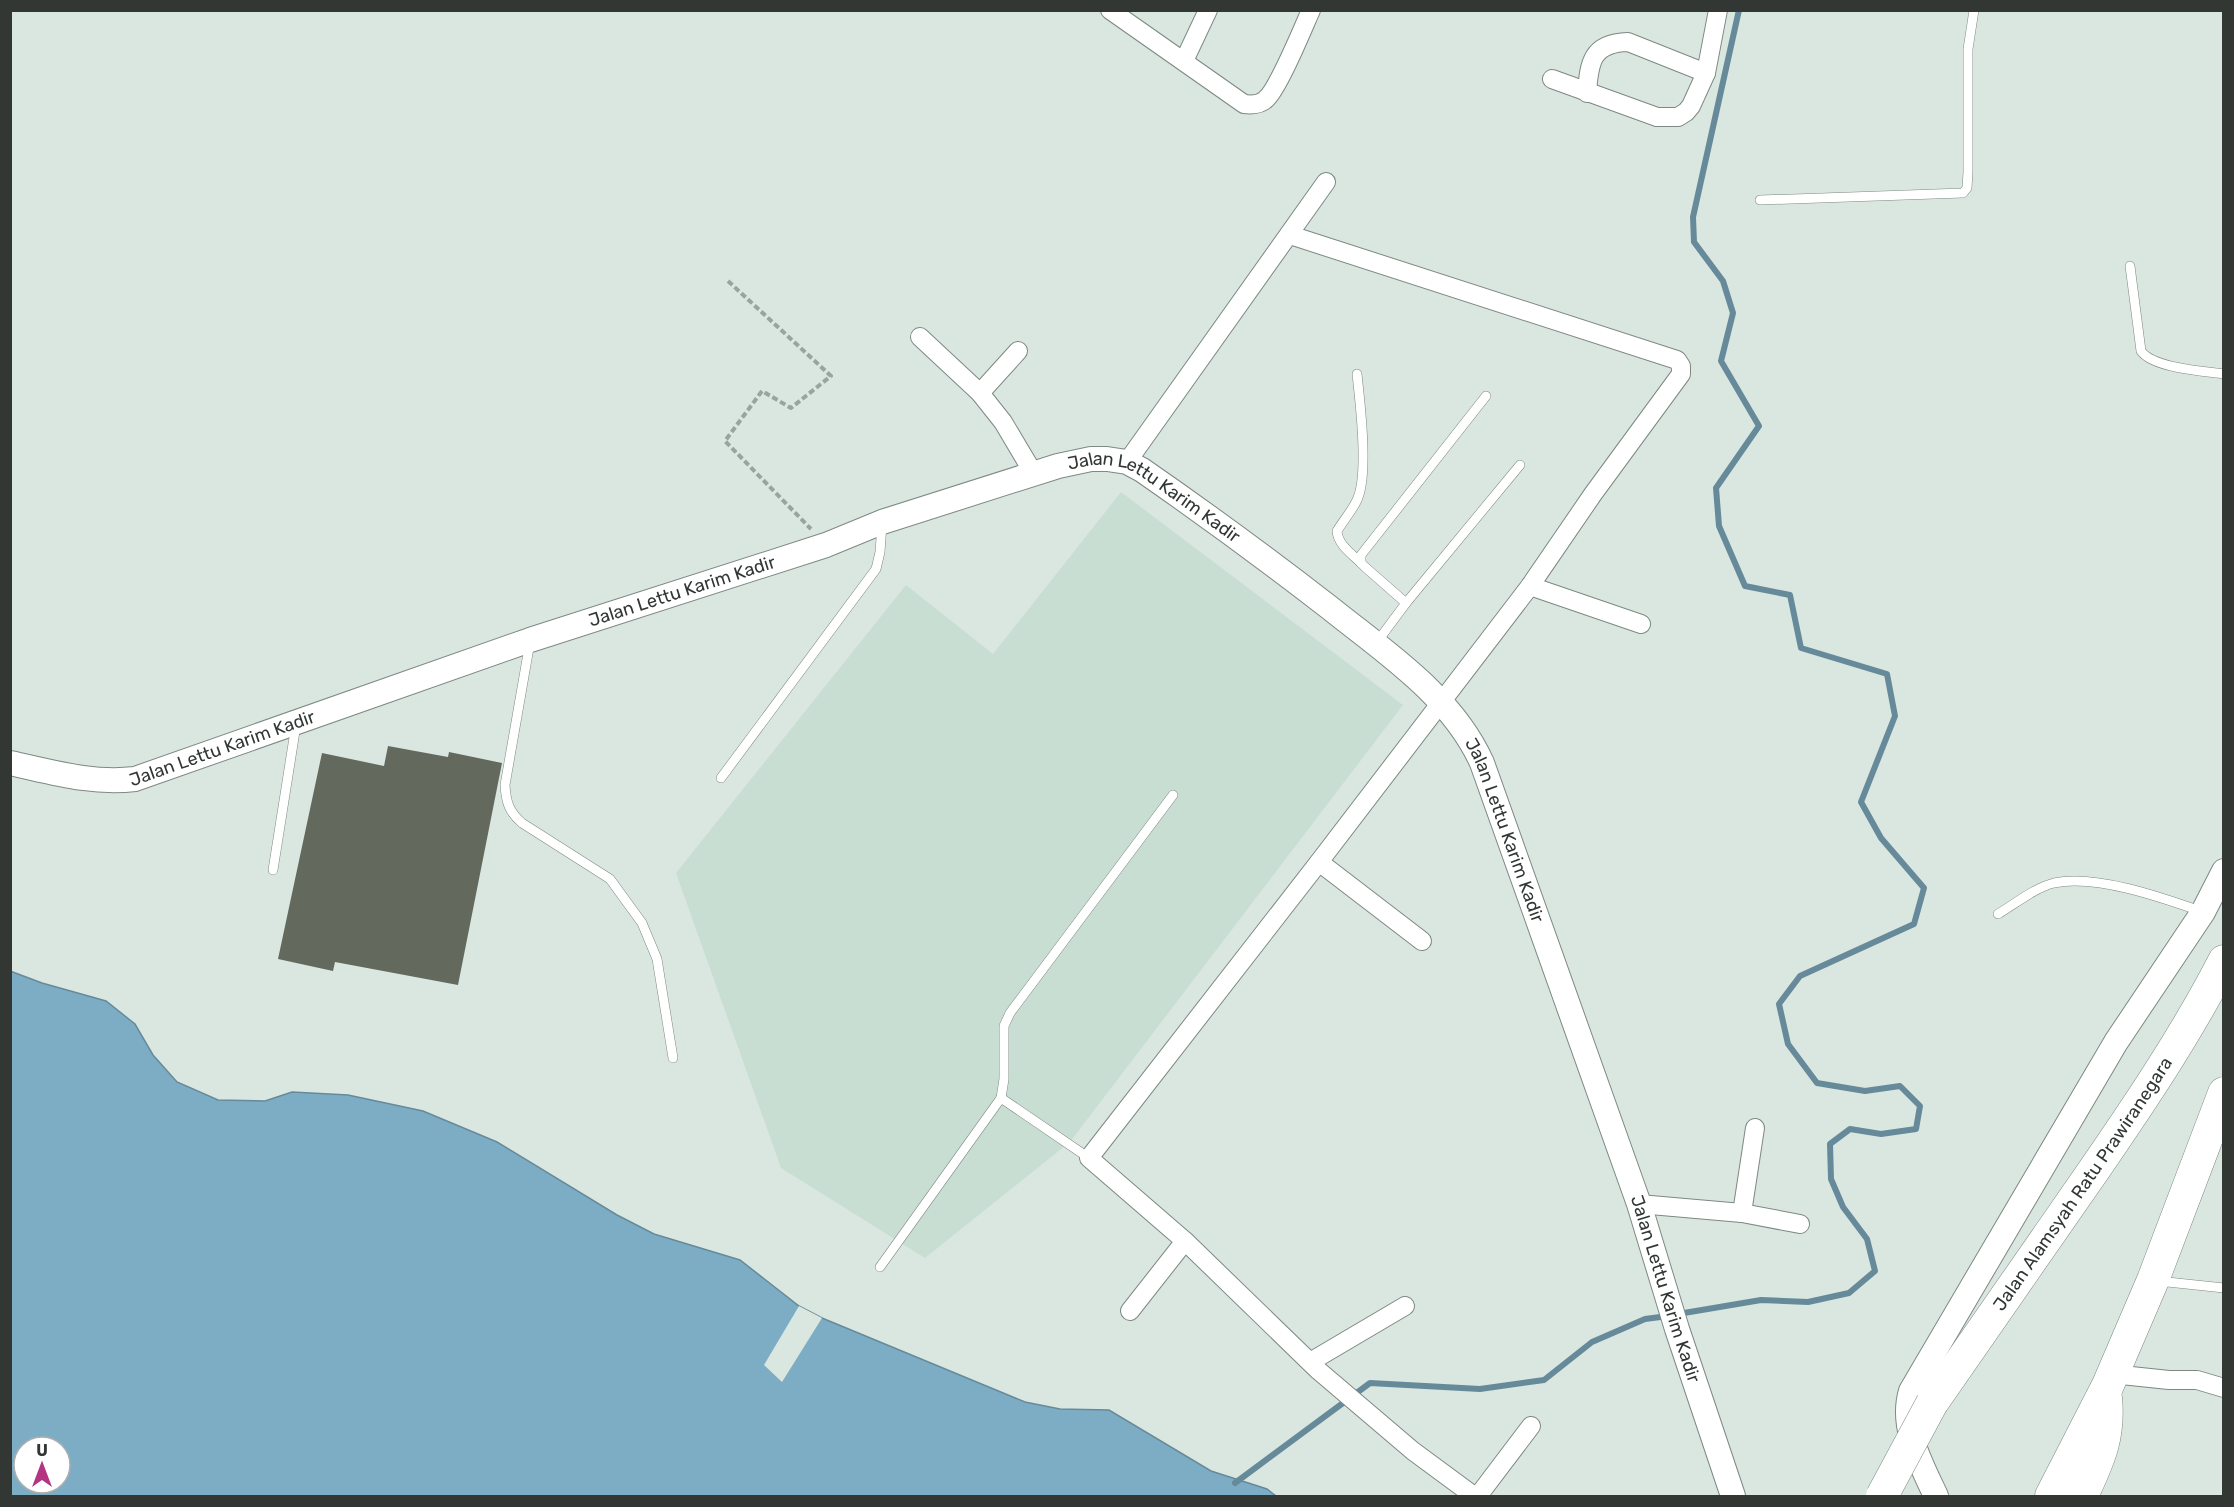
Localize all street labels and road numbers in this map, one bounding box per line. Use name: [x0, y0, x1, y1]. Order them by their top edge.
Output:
street label: Jalan Lettu Karim Kadir: [1065, 447, 1245, 548]
street label: Jalan Lettu Karim Kadir: [586, 551, 778, 632]
street label: Jalan Lettu Karim Kadir: [126, 706, 318, 791]
street label: Jalan Lettu Karim Kadir: [1460, 734, 1549, 926]
street label: Jalan Alamsyah Ratu Prawiranegara: [1988, 1053, 2177, 1315]
street label: Jalan Lettu Karim Kadir: [1626, 1192, 1705, 1385]

